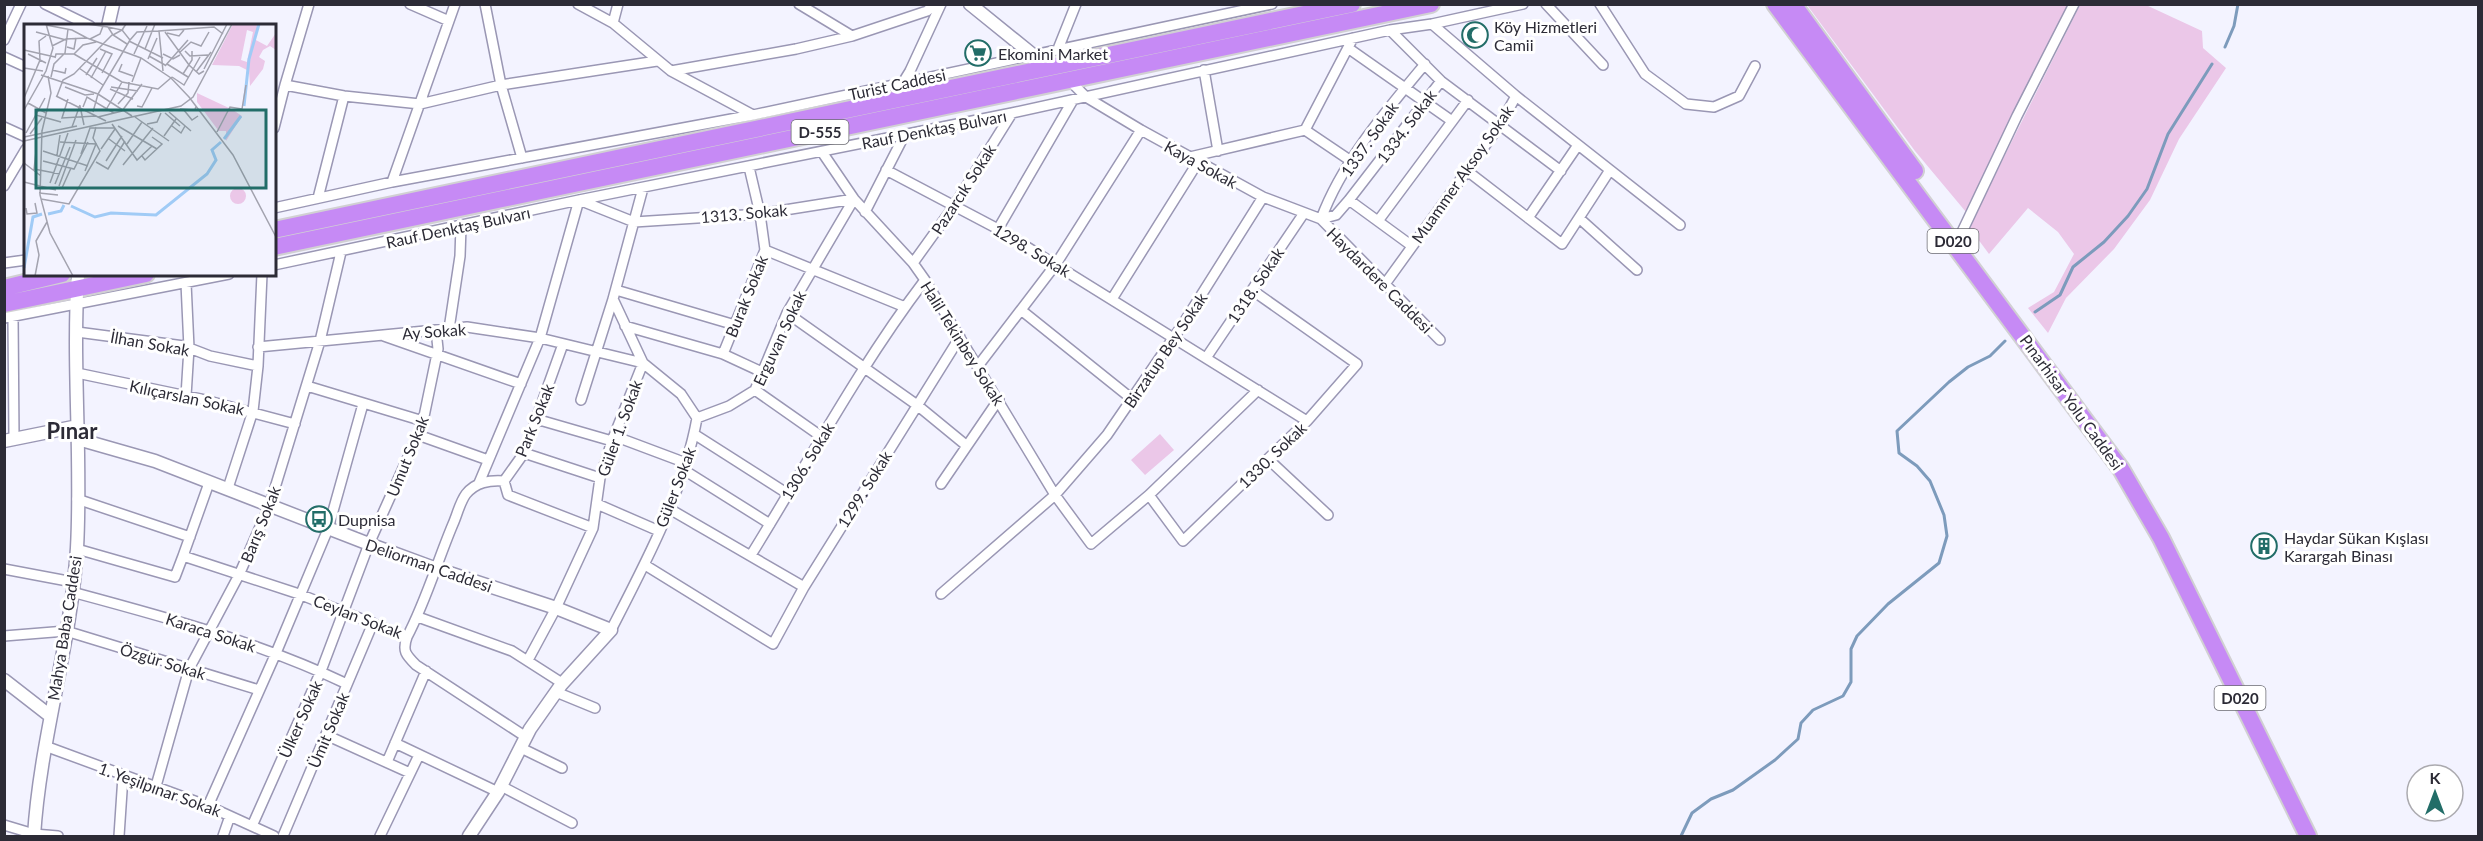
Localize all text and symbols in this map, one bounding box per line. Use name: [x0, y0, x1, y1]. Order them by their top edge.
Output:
place label: Köy Hizmetleri Camii: [1494, 17, 1597, 54]
mosque icon: Köy Hizmetleri Camii: [1460, 20, 1490, 50]
inset map: [24, 24, 276, 276]
supermarket icon: Ekomini Market: [963, 38, 993, 68]
place label: Ekomini Market: [998, 44, 1108, 63]
street label: Turist Caddesi: [847, 64, 947, 104]
street label: 1334. Sokak: [1372, 85, 1440, 166]
street label: 1337. Sokak: [1336, 97, 1402, 180]
street label: Muammer Aksoy Sokak: [1407, 101, 1517, 247]
street label: Rauf Denktaş Bulvarı: [860, 106, 1008, 152]
road number: D-555: [792, 120, 848, 144]
street label: Kaya Sokak: [1161, 136, 1242, 192]
street label: Pazarcık Sokak: [927, 140, 1000, 238]
street label: 1313. Sokak: [700, 200, 789, 226]
street label: Rauf Denktaş Bulvarı: [384, 202, 532, 252]
street label: 1298. Sokak: [990, 219, 1075, 281]
street label: Haydardere Caddesi: [1323, 223, 1437, 337]
road number: D020: [1928, 229, 1978, 253]
street label: 1318. Sokak: [1223, 243, 1288, 326]
street label: Burak Sokak: [721, 251, 771, 340]
street label: Halil Tekinbey Sokak: [917, 277, 1009, 409]
street label: Erguvan Sokak: [749, 287, 810, 389]
street label: Birzatup Bey Sokak: [1119, 288, 1211, 411]
street label: Ay Sokak: [401, 319, 467, 343]
street label: İlhan Sokak: [109, 327, 192, 359]
street label: Pınarhisar Yolu Caddesi: [2017, 331, 2127, 473]
street label: Kılıçarslan Sokak: [128, 376, 247, 419]
street label: Güler 1. Sokak: [593, 376, 646, 479]
street label: Park Sokak: [511, 380, 558, 459]
street label: Umut Sokak: [382, 412, 432, 499]
district label: Pınar: [47, 417, 98, 444]
street label: 1330. Sokak: [1234, 417, 1310, 492]
street label: 1306. Sokak: [776, 418, 838, 503]
street label: Güler Sokak: [651, 443, 699, 530]
street label: 1299. Sokak: [833, 446, 896, 531]
street label: Barış Sokak: [236, 482, 284, 565]
bus stop icon: Dupnisa: [304, 504, 334, 534]
place label: Dupnisa: [338, 510, 396, 529]
place label: Haydar Sükan Kışlası Karargah Binası: [2284, 528, 2429, 565]
building icon: Haydar Sükan Kışlası Karargah Binası: [2249, 531, 2279, 561]
street label: Deliorman Caddesi: [363, 534, 495, 596]
street label: Mahya Baba Caddesi: [43, 554, 85, 702]
street label: Ceylan Sokak: [311, 590, 406, 642]
street label: Karaca Sokak: [163, 608, 259, 656]
street label: Özgür Sokak: [118, 639, 209, 683]
street label: Ülker Sokak: [274, 676, 326, 761]
road number: D020: [2214, 686, 2266, 710]
street label: Ümit Sokak: [304, 689, 353, 771]
street label: 1. Yeşilpınar Sokak: [96, 758, 225, 820]
north arrow: [2405, 763, 2465, 823]
text: K: [2430, 768, 2442, 787]

